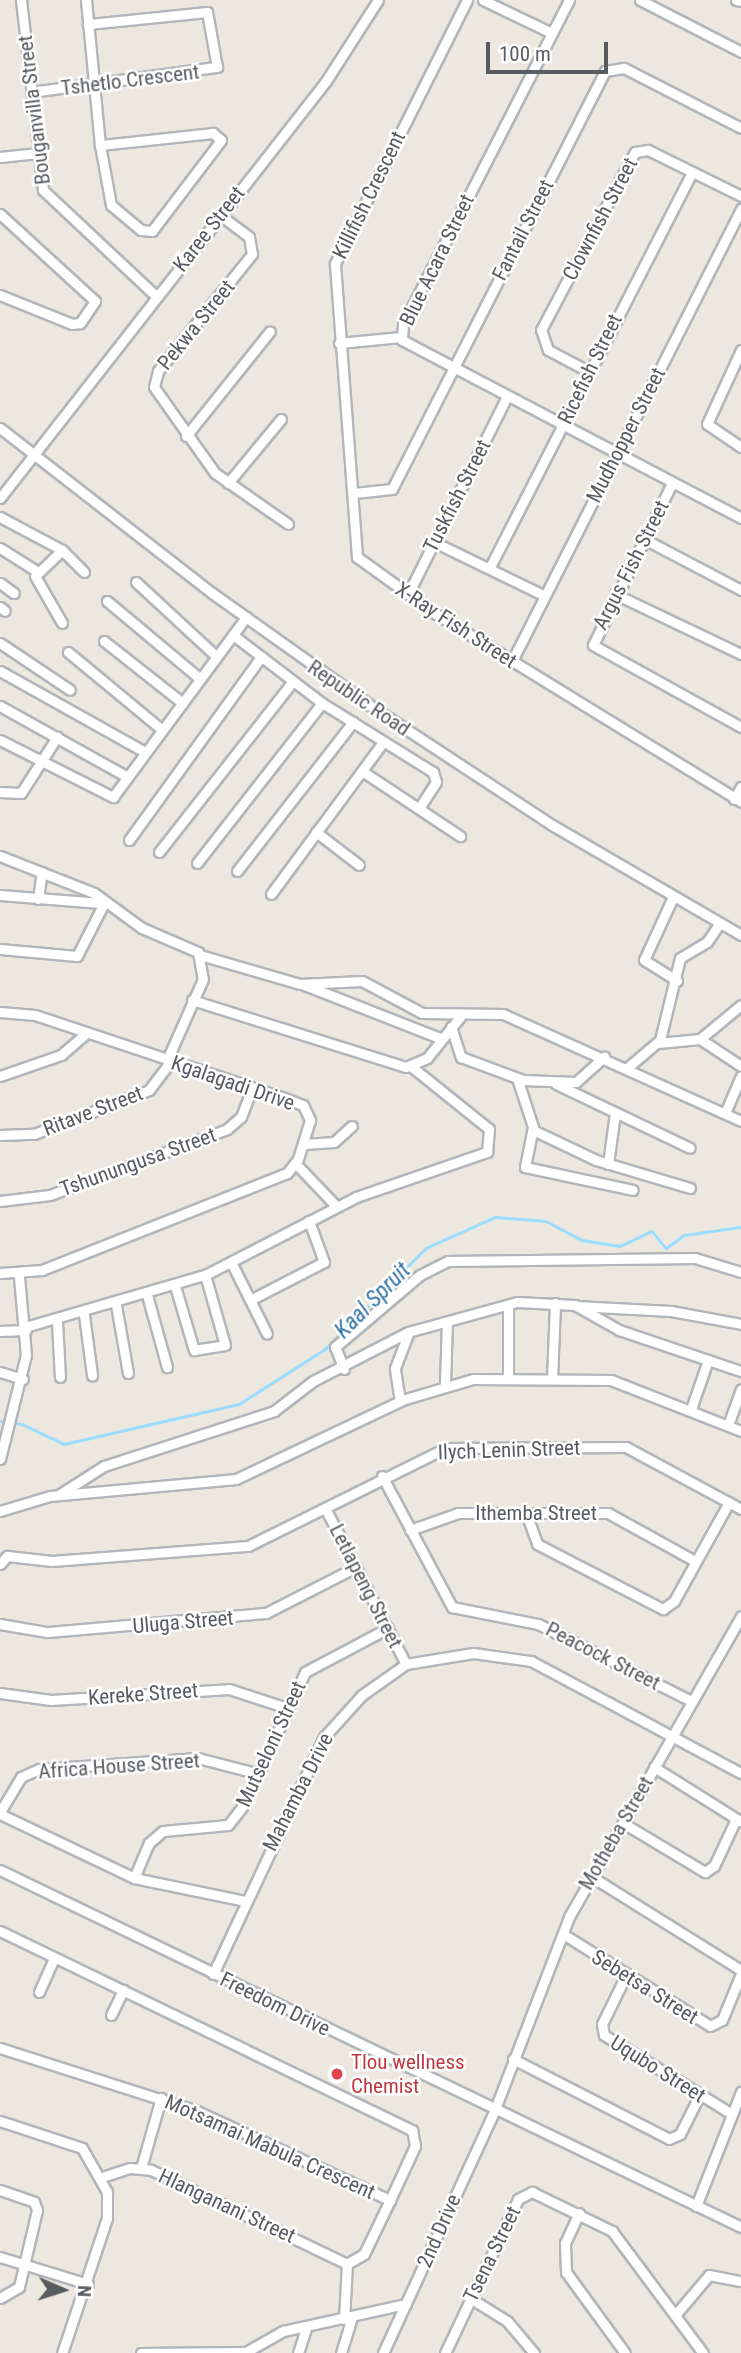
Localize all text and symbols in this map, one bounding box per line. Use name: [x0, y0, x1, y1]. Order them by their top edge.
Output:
scale bar: [489, 28, 612, 72]
street label: Bouganvilla Street: [12, 34, 56, 186]
text: 100 m: [499, 42, 551, 66]
street label: Tshetlo Crescent: [59, 59, 201, 101]
street label: Killifish Crescent: [327, 127, 411, 263]
street label: Clownfish Street: [557, 153, 643, 285]
street label: Fantail Street: [487, 175, 559, 285]
street label: Karee Street: [168, 181, 250, 277]
street label: Blue Acara Street: [394, 190, 480, 330]
street label: Pekwa Street: [152, 275, 240, 375]
street label: Ricefish Street: [552, 310, 628, 428]
street label: Mudhopper Street: [581, 363, 671, 507]
street label: Tuskfish Street: [418, 435, 496, 557]
street label: Argus Fish Street: [588, 496, 674, 634]
street label: X-Ray Fish Street: [391, 576, 521, 674]
street label: Republic Road: [303, 655, 415, 741]
street label: Kgalagadi Drive: [168, 1050, 298, 1116]
street label: Ritave Street: [40, 1080, 146, 1142]
street label: Tshunungusa Street: [57, 1122, 219, 1202]
water label: Kaal Spruit: [329, 1257, 417, 1345]
street label: Ilych Lenin Street: [437, 1435, 581, 1465]
street label: Ithemba Street: [475, 1500, 597, 1526]
street label: Letlapeng Street: [324, 1520, 408, 1652]
street label: Uluga Street: [131, 1605, 235, 1639]
street label: Peacock Street: [542, 1616, 664, 1696]
street label: Mutseloni Street: [231, 1677, 311, 1811]
street label: Kereke Street: [87, 1678, 199, 1710]
street label: Mahamba Drive: [257, 1729, 339, 1855]
street label: Africa House Street: [37, 1748, 201, 1784]
street label: Motheba Street: [573, 1772, 659, 1894]
street label: Sebetsa Street: [587, 1944, 703, 2030]
street label: Freedom Drive: [216, 1967, 334, 2041]
street label: Uqubo Street: [606, 2030, 710, 2108]
place label: Tlou wellness Chemist: [351, 2049, 465, 2099]
marker: Tlou wellness Chemist: [329, 2066, 345, 2082]
street label: Motsamai Mabula Crescent: [161, 2089, 379, 2205]
street label: Hlanganani Street: [155, 2163, 299, 2249]
street label: 2nd Drive: [412, 2190, 466, 2272]
street label: Tsena Street: [458, 2202, 526, 2306]
north arrow: [28, 2255, 98, 2325]
text: N: [73, 2285, 96, 2298]

